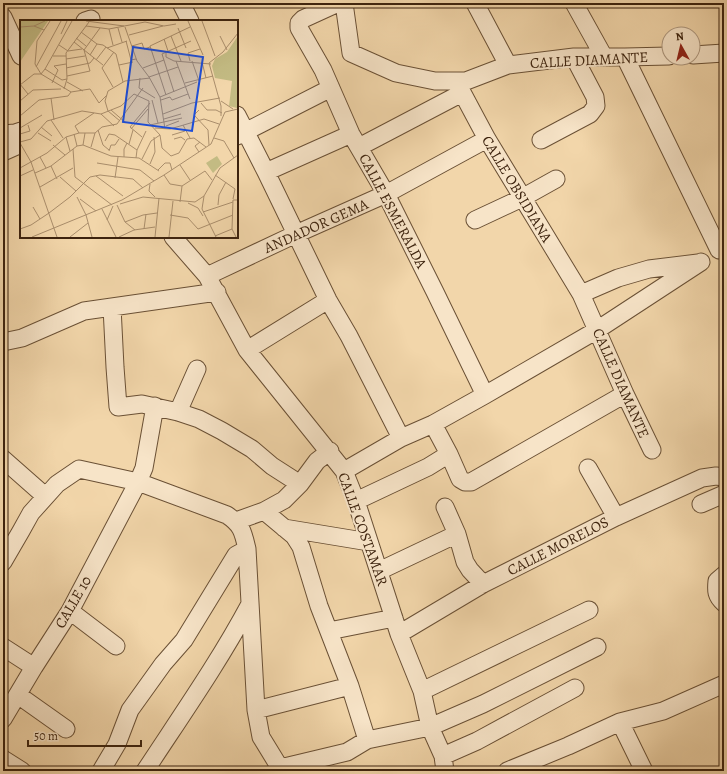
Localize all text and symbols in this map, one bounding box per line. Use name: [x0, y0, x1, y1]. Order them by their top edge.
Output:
inset map: [20, 20, 238, 238]
north arrow: [661, 26, 701, 66]
text: N: [675, 29, 685, 45]
street label: CALLE DIAMANTE: [529, 47, 649, 73]
street label: CALLE OBSIDIANA: [477, 132, 557, 246]
street label: CALLE ESMERALDA: [354, 150, 432, 272]
street label: ANDADOR GEMA: [260, 194, 371, 258]
street label: CALLE DIAMANTE: [588, 325, 654, 441]
street label: CALLE COSTAMAR: [333, 470, 393, 589]
street label: CALLE MORELOS: [504, 512, 612, 580]
street label: CALLE 10: [50, 572, 96, 632]
scale bar: [28, 722, 141, 748]
text: 50 m: [34, 728, 58, 744]

